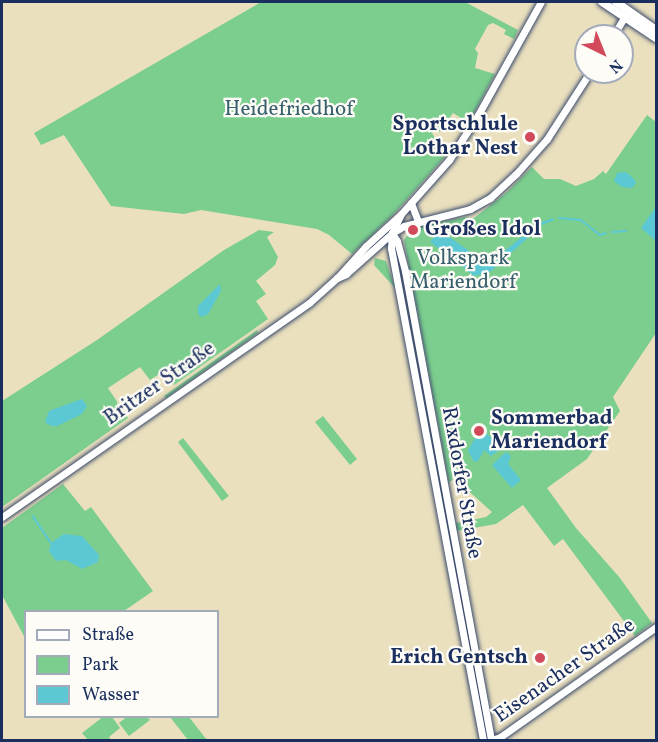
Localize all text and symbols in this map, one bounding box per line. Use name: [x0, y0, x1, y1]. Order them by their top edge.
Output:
north arrow: [574, 24, 634, 84]
text: N: [603, 54, 627, 78]
park label: Heidefriedhof: [225, 97, 353, 123]
place label: Sportschlule Lothar Nest: [393, 112, 518, 162]
marker: Sportschlule Lothar Nest: [523, 130, 537, 144]
place label: Großes Idol: [425, 217, 541, 243]
marker: Großes Idol: [406, 223, 420, 237]
park label: Volkspark Mariendorf: [410, 246, 516, 296]
street label: Britzer Straße: [100, 336, 220, 432]
street label: Rixdorfer Straße: [435, 405, 487, 561]
place label: Sommerbad Mariendorf: [491, 406, 612, 456]
marker: Sommerbad Mariendorf: [472, 424, 486, 438]
legend: [24, 610, 219, 718]
street label: Eisenacher Straße: [490, 613, 640, 729]
text: Straße: [82, 623, 134, 648]
place label: Erich Gentsch: [390, 645, 528, 671]
marker: Erich Gentsch: [533, 651, 547, 665]
text: Park: [82, 653, 119, 678]
text: Wasser: [82, 683, 139, 708]

